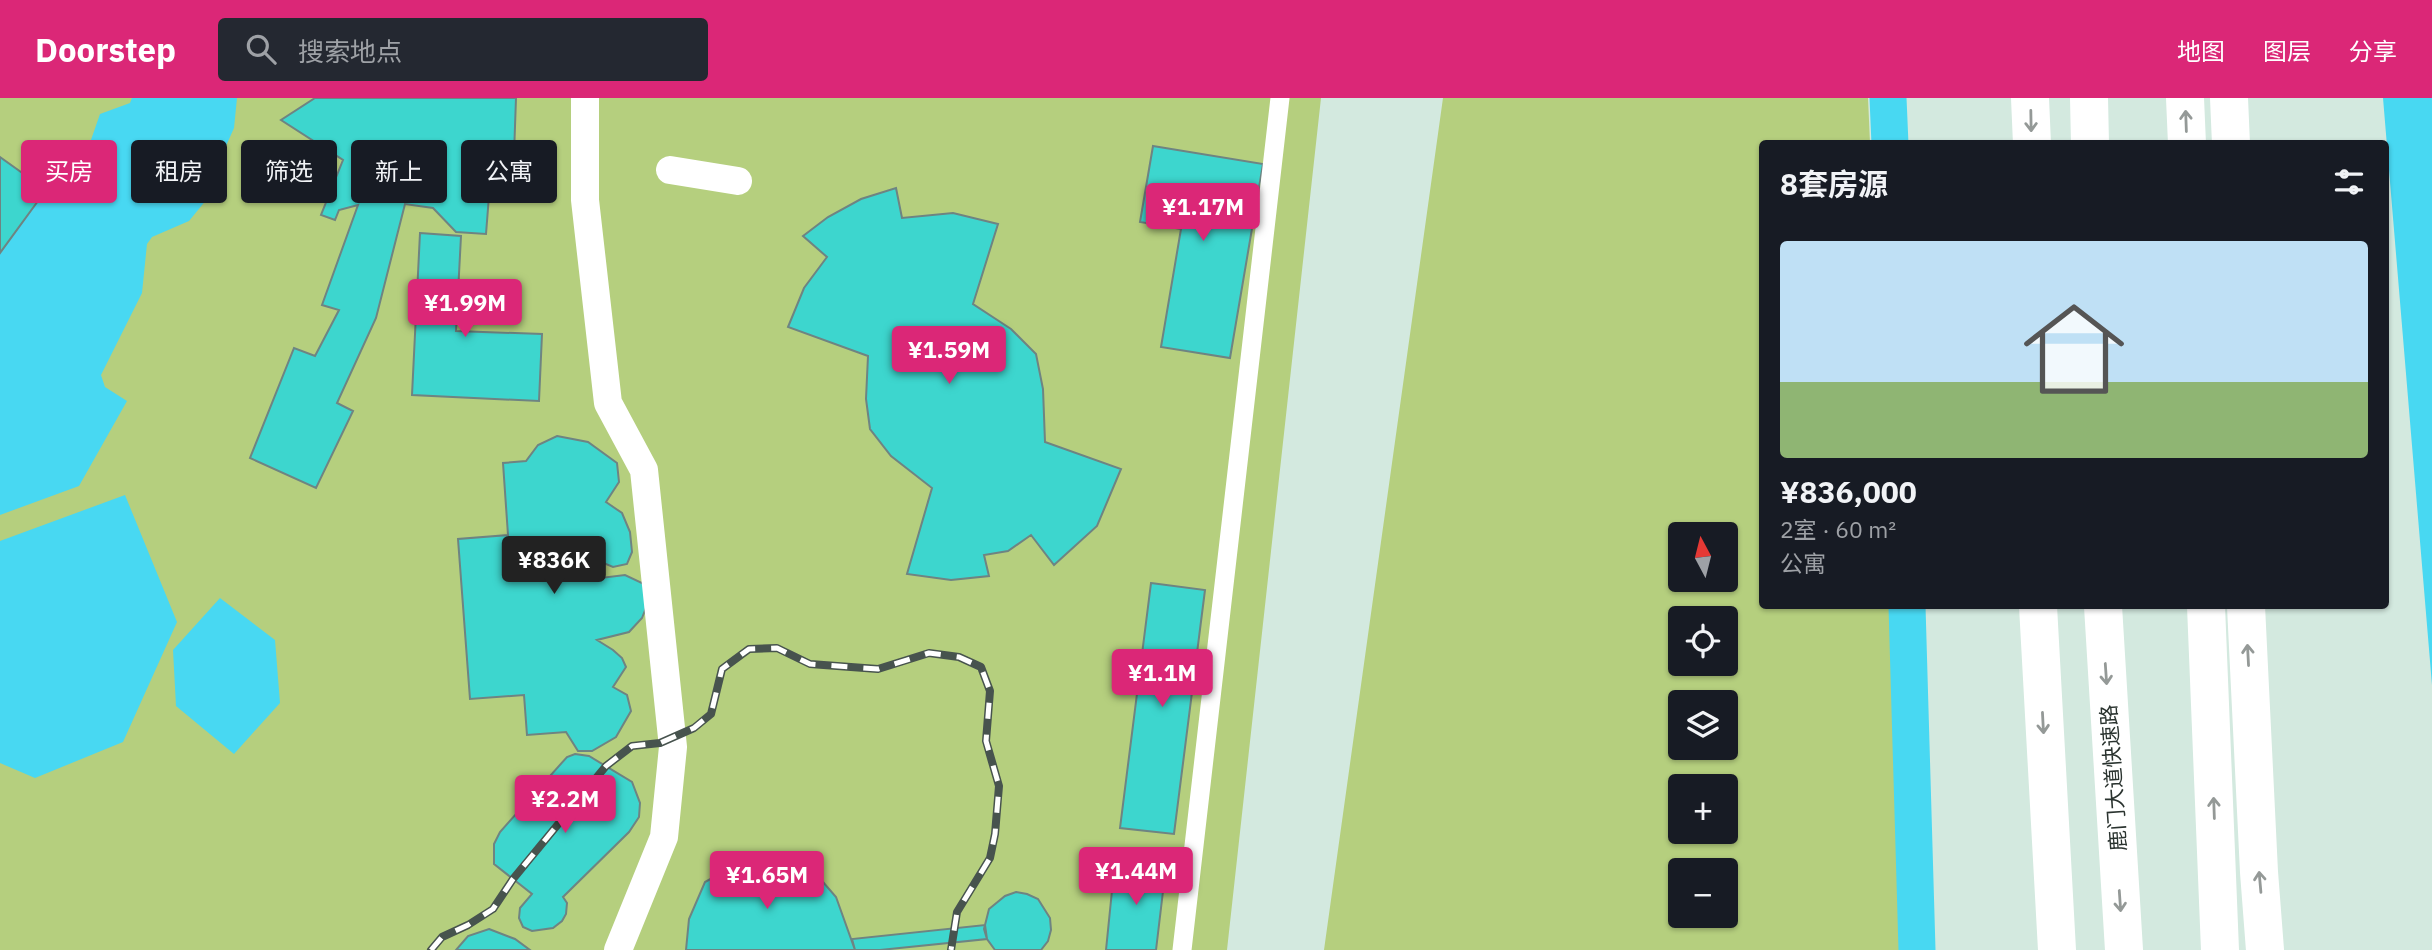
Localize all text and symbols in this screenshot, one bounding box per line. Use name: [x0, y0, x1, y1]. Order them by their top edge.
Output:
search box: [218, 18, 708, 81]
text: Doorstep: [35, 28, 176, 71]
icon: search: [242, 30, 280, 68]
text: 搜索地点: [298, 34, 402, 68]
text: 地图: [2177, 35, 2225, 67]
text: 图层: [2263, 35, 2311, 67]
text: 分享: [2349, 35, 2397, 67]
one-way arrow: [2024, 109, 2038, 132]
one-way arrow: [2179, 110, 2192, 133]
chip: 买房: [21, 140, 117, 203]
chip: 租房: [131, 140, 227, 203]
chip: 筛选: [241, 140, 337, 203]
chip: 新上: [351, 140, 447, 203]
chip: 公寓: [461, 140, 557, 203]
icon: filters: [2330, 163, 2368, 201]
text: 8套房源: [1780, 164, 1888, 203]
pin: ¥1.17M: [1146, 184, 1260, 243]
text: ¥1.17M: [1162, 191, 1244, 221]
pin: ¥1.99M: [408, 280, 522, 339]
icon: home: [2011, 286, 2137, 412]
text: ¥1.99M: [424, 287, 506, 317]
pin: ¥1.59M: [892, 327, 1006, 386]
text: ¥1.59M: [908, 334, 990, 364]
text: ¥836,000: [1780, 472, 1917, 511]
text: 2室 · 60 m²: [1780, 514, 1896, 544]
north arrow: [1668, 522, 1738, 592]
map controls: [1668, 522, 1738, 928]
pin: ¥836K: [505, 536, 603, 596]
text: ¥836K: [518, 544, 590, 574]
text: 公寓: [1780, 548, 1826, 578]
button: locate: [1668, 606, 1738, 676]
one-way arrow: [2242, 644, 2255, 667]
pin: ¥1.1M: [1113, 650, 1211, 709]
text: ¥1.1M: [1128, 657, 1196, 687]
one-way arrow: [2100, 662, 2113, 684]
button: layers: [1668, 690, 1738, 760]
street label: 鹿门大道快速路: [2094, 704, 2132, 852]
one-way arrow: [2037, 711, 2050, 734]
button: +: [1668, 774, 1738, 844]
pin: ¥2.2M: [516, 776, 614, 835]
text: ¥2.2M: [531, 783, 599, 813]
one-way arrow: [2208, 797, 2221, 820]
pin: ¥1.44M: [1079, 848, 1193, 907]
pin: ¥1.65M: [710, 852, 824, 911]
text: ¥1.44M: [1095, 855, 1177, 885]
button: −: [1668, 858, 1738, 928]
text: ¥1.65M: [726, 859, 808, 889]
one-way arrow: [2253, 871, 2266, 894]
one-way arrow: [2114, 889, 2127, 912]

